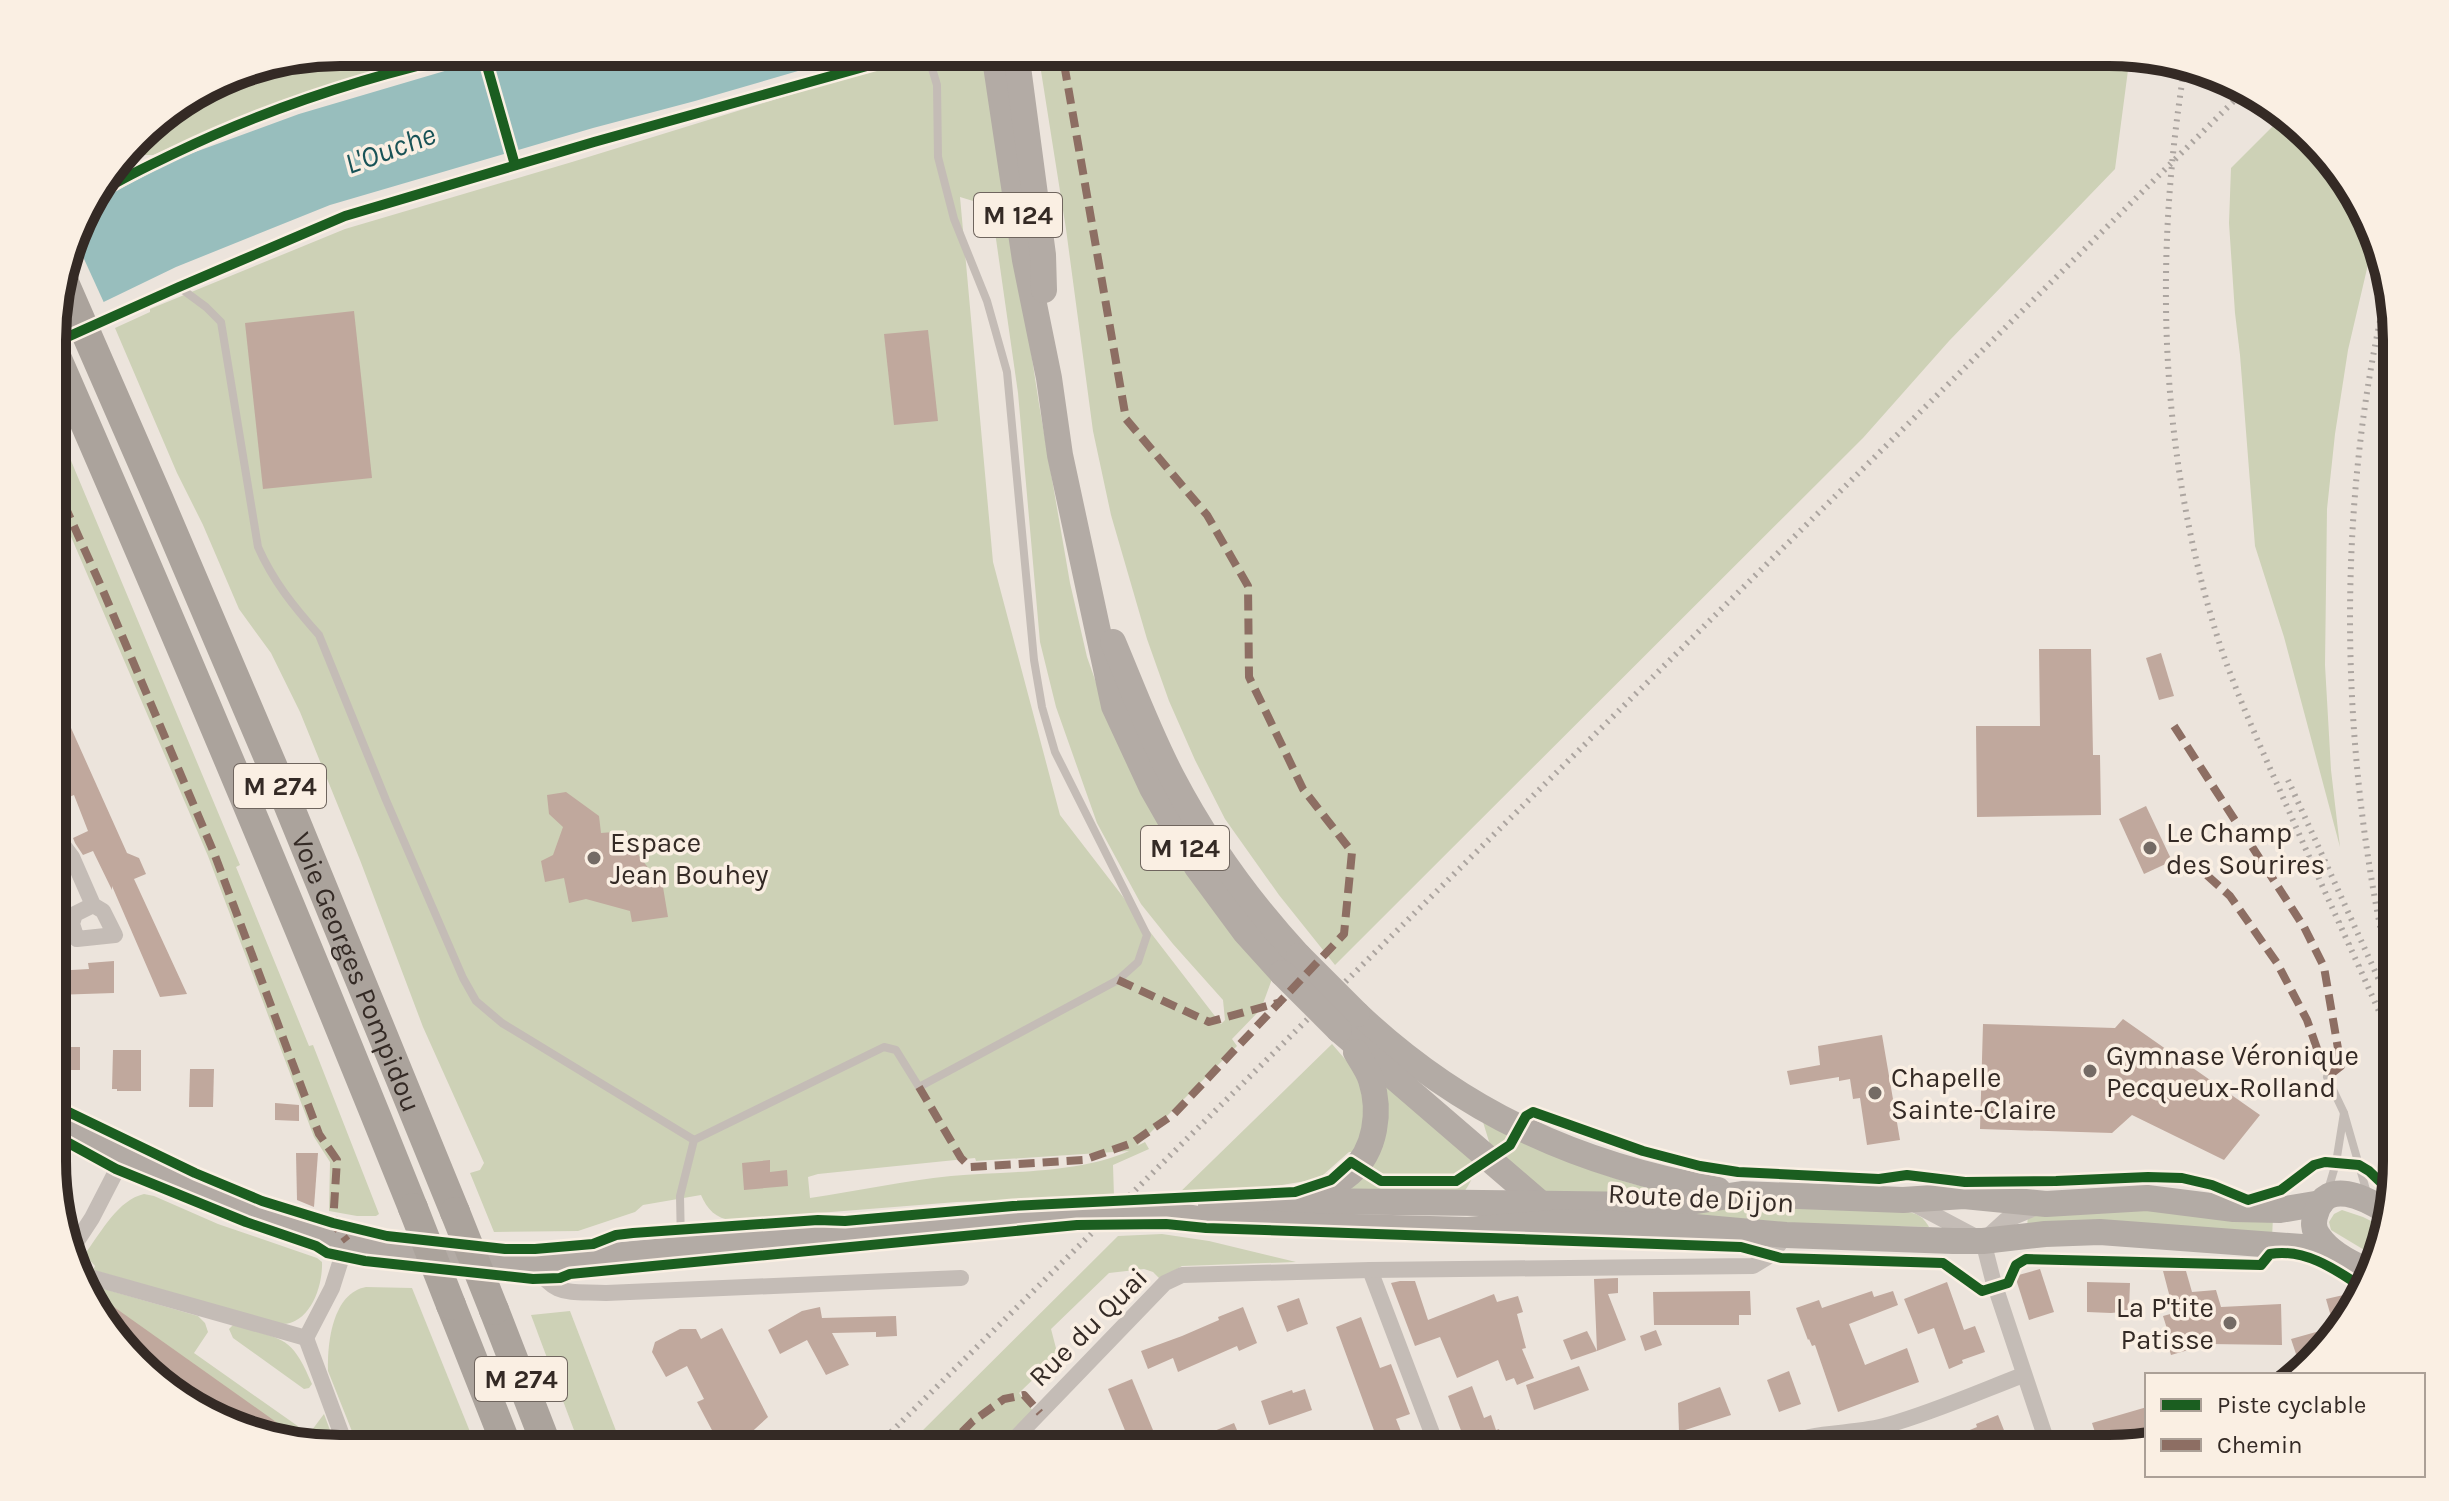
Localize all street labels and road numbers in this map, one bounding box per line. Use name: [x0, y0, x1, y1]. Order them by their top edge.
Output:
road number: M 124: [974, 193, 1062, 237]
road number: M 274: [234, 764, 326, 808]
road number: M 124: [1141, 826, 1229, 870]
street label: Voie Georges Pompidou: [285, 827, 429, 1117]
street label: Route de Dijon: [1607, 1177, 1795, 1219]
street label: Rue du Quai: [1022, 1261, 1154, 1393]
road number: M 274: [475, 1357, 567, 1401]

